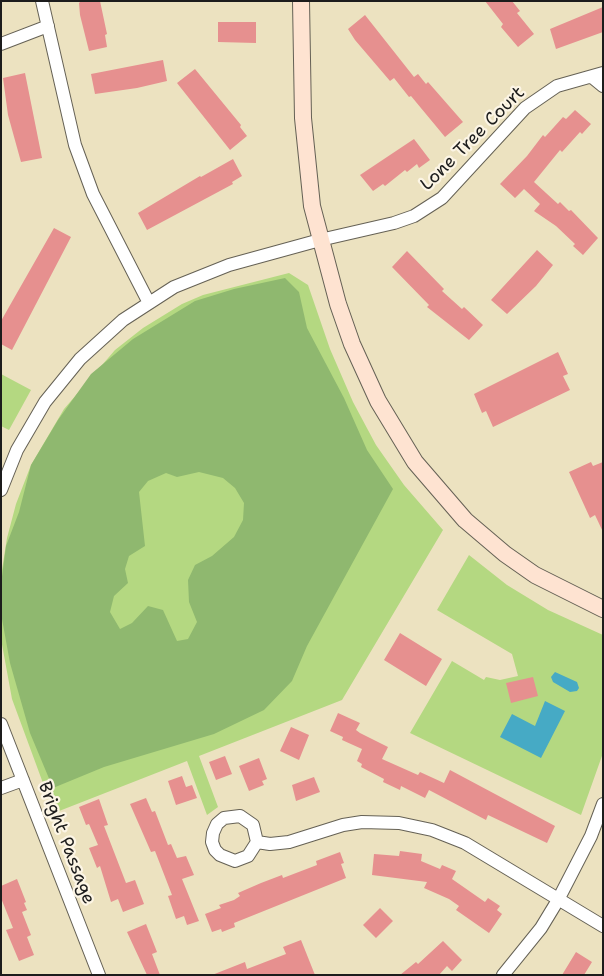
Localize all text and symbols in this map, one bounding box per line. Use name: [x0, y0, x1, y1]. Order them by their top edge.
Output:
street label: Lone Tree Court: [416, 82, 530, 196]
street label: Bright Passage: [33, 779, 99, 907]

